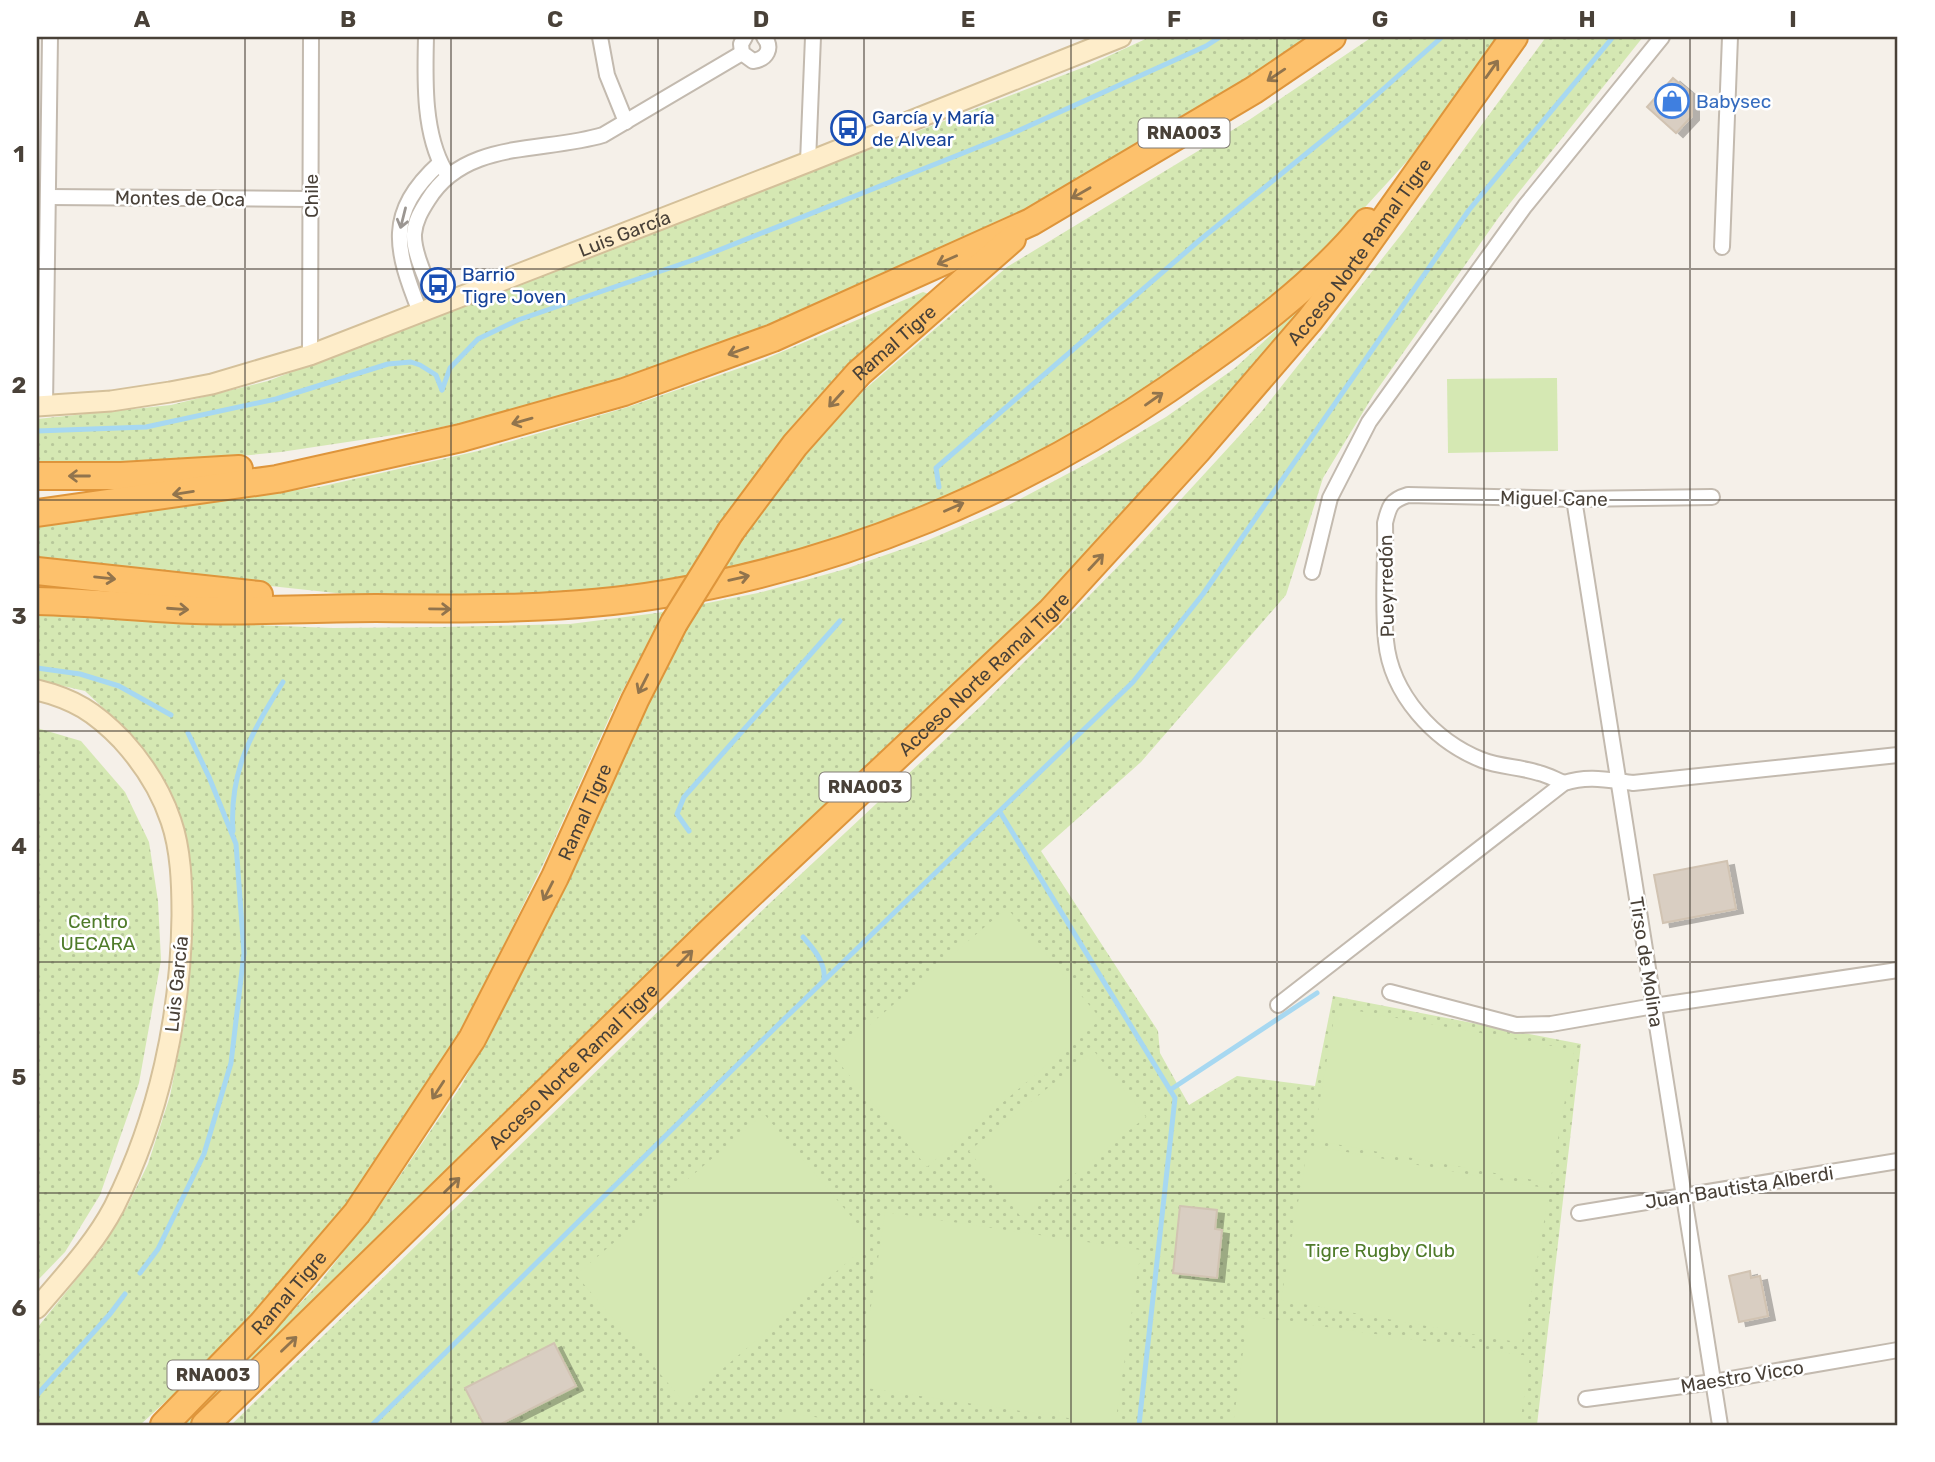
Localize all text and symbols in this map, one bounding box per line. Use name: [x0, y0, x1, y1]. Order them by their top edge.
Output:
text: A: [134, 5, 151, 33]
text: B: [340, 5, 356, 33]
text: C: [547, 5, 563, 33]
text: D: [753, 5, 769, 33]
text: E: [961, 5, 975, 33]
text: F: [1167, 5, 1181, 33]
text: G: [1372, 5, 1388, 33]
text: H: [1578, 5, 1596, 33]
text: I: [1789, 5, 1797, 33]
one-way arrow: [1485, 59, 1499, 79]
one-way arrow: [1267, 68, 1286, 82]
shop icon: Babysec: [1653, 82, 1691, 120]
place label: Babysec: [1696, 90, 1771, 113]
place label: García y María de Alvear: [872, 106, 995, 151]
bus stop icon: García y María de Alvear: [829, 109, 867, 147]
road number: RNA003: [1138, 118, 1230, 148]
text: 1: [13, 140, 25, 168]
street label: Acceso Norte Ramal Tigre: [1282, 154, 1436, 350]
street label: Chile: [300, 174, 323, 218]
street label: Montes de Oca: [115, 186, 245, 211]
one-way arrow: [1072, 186, 1092, 200]
street label: Luis García: [575, 205, 674, 262]
one-way arrow: [396, 206, 409, 229]
one-way arrow: [937, 254, 958, 267]
place label: Barrio Tigre Joven: [462, 263, 566, 308]
bus stop icon: Barrio Tigre Joven: [419, 266, 457, 304]
street label: Ramal Tigre: [848, 300, 941, 386]
one-way arrow: [728, 345, 750, 358]
text: 2: [12, 371, 26, 399]
one-way arrow: [828, 390, 844, 408]
one-way arrow: [1144, 392, 1163, 406]
one-way arrow: [511, 415, 534, 428]
one-way arrow: [68, 469, 91, 483]
street label: Miguel Cane: [1500, 486, 1608, 511]
one-way arrow: [172, 487, 195, 500]
one-way arrow: [943, 500, 965, 513]
street label: Pueyrredón: [1374, 534, 1399, 638]
one-way arrow: [1088, 553, 1104, 571]
one-way arrow: [93, 571, 115, 584]
one-way arrow: [727, 571, 750, 585]
street label: Acceso Norte Ramal Tigre: [894, 588, 1074, 761]
text: 3: [11, 602, 27, 630]
one-way arrow: [166, 602, 189, 615]
one-way arrow: [428, 602, 451, 616]
one-way arrow: [636, 673, 649, 694]
street label: Ramal Tigre: [553, 760, 617, 864]
road number: RNA003: [820, 772, 910, 802]
text: 4: [11, 832, 27, 860]
one-way arrow: [540, 880, 554, 901]
street label: Tirso de Molina: [1625, 895, 1668, 1029]
park label: Centro UECARA: [60, 910, 136, 955]
street label: Luis García: [160, 935, 193, 1033]
one-way arrow: [676, 949, 693, 966]
street label: Acceso Norte Ramal Tigre: [484, 979, 663, 1154]
text: 5: [12, 1063, 27, 1091]
one-way arrow: [431, 1080, 446, 1099]
street label: Juan Bautista Alberdi: [1643, 1161, 1835, 1214]
one-way arrow: [443, 1176, 460, 1193]
park label: Tigre Rugby Club: [1305, 1239, 1455, 1262]
street label: Ramal Tigre: [247, 1246, 332, 1340]
text: 6: [12, 1294, 27, 1322]
one-way arrow: [280, 1335, 297, 1352]
street label: Maestro Vicco: [1679, 1355, 1805, 1398]
road number: RNA003: [168, 1360, 258, 1390]

